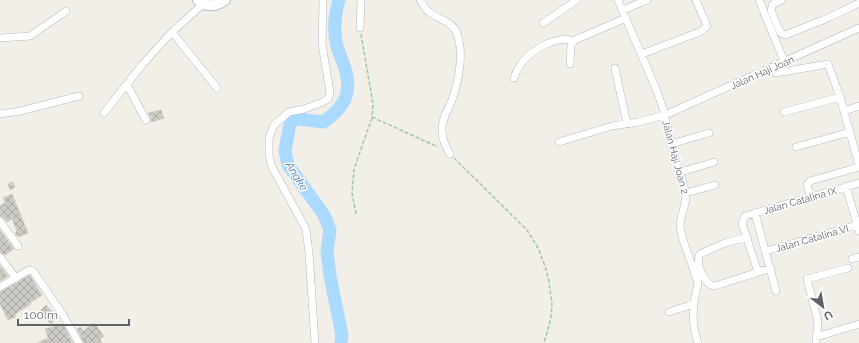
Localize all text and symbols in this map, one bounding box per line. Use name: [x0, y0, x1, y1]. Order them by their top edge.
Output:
street label: Jalan Haji Joan: [729, 54, 796, 91]
street label: Jalan Haji Joan 2: [660, 119, 691, 195]
water label: Angke: [282, 159, 311, 193]
street label: Jalan Catalina IX: [762, 185, 839, 216]
street label: Jalan Catalina VI: [774, 223, 850, 254]
north arrow: [803, 287, 843, 327]
scale bar: [18, 301, 129, 327]
text: U: [821, 307, 835, 323]
text: 100 m: [24, 308, 58, 322]

